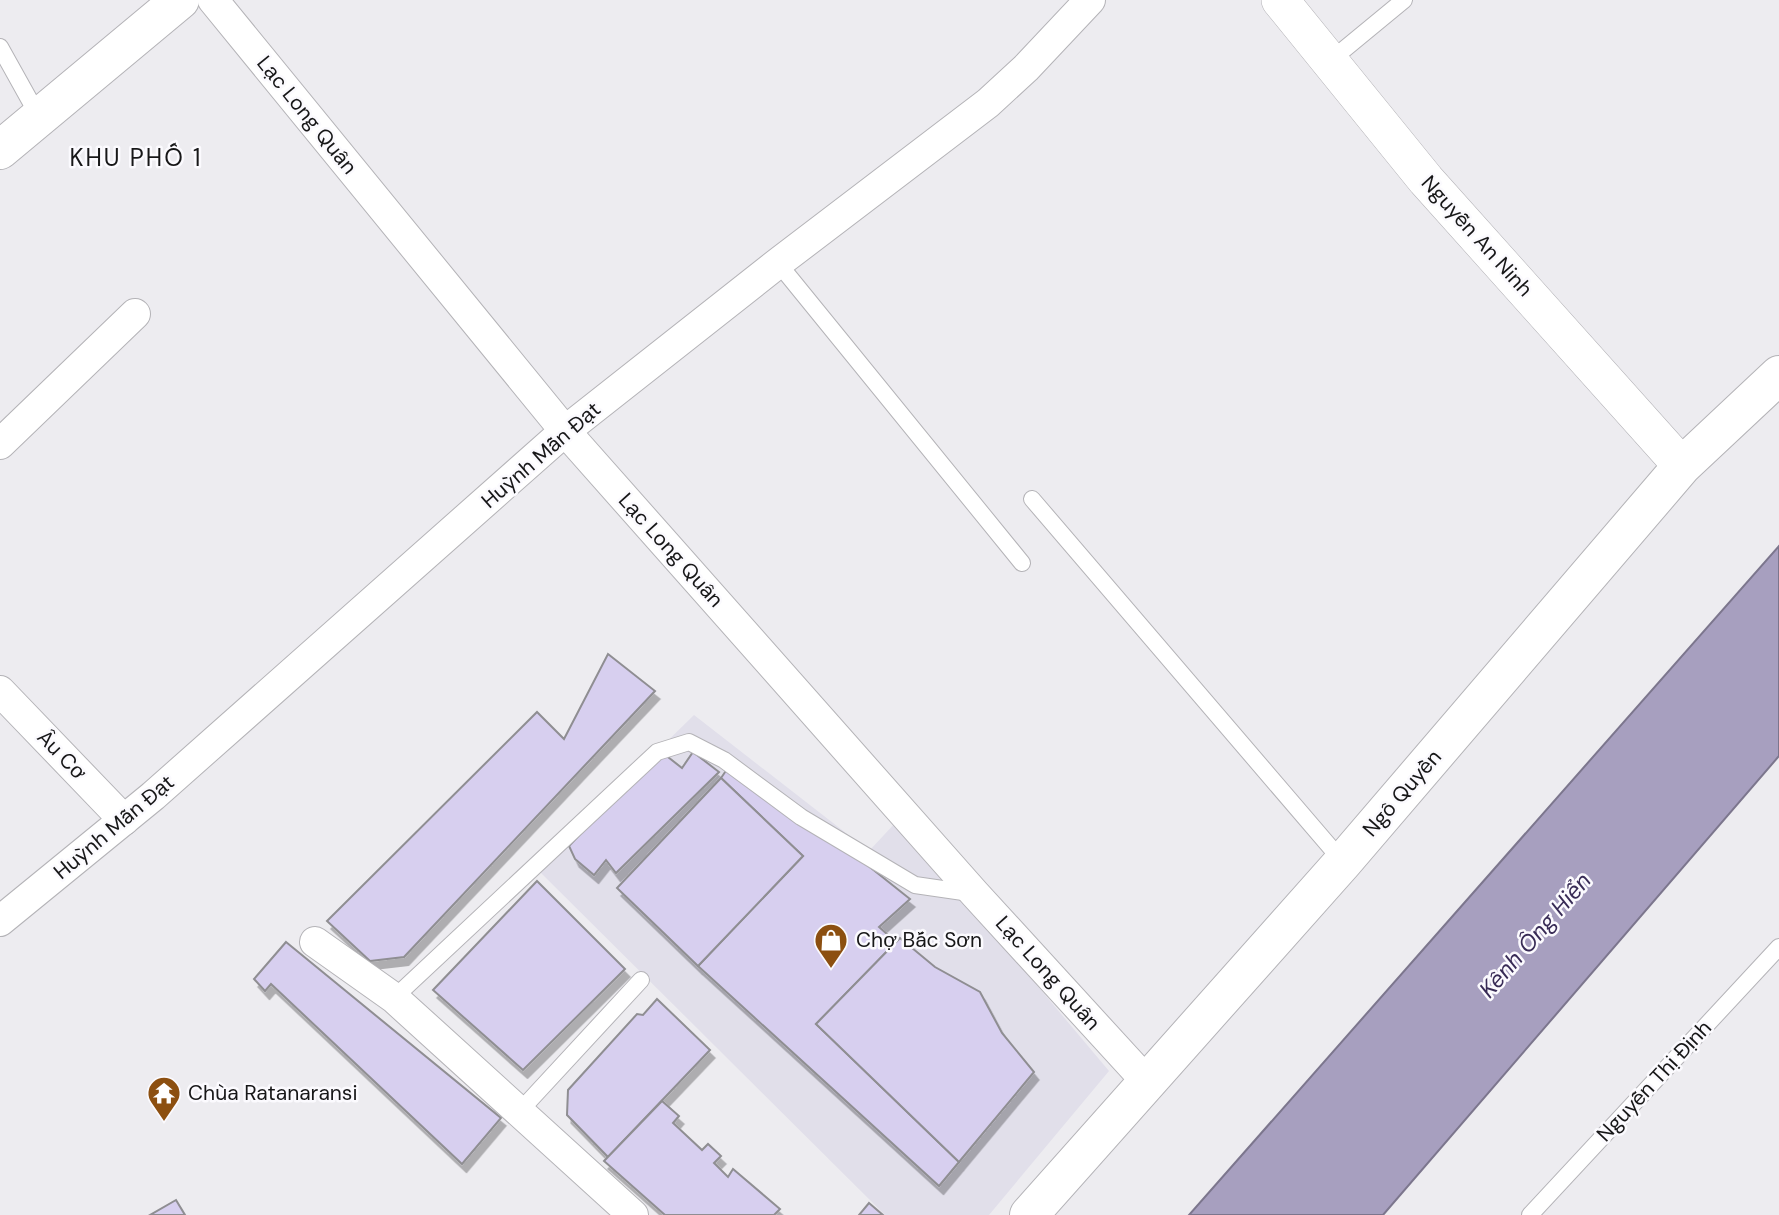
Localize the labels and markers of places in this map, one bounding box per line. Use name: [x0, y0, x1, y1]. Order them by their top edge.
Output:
shop icon: Chợ Bắc Sơn: [812, 921, 850, 970]
place label: Chợ Bắc Sơn: [856, 926, 982, 954]
temple icon: Chùa Ratanaransi: [145, 1074, 183, 1123]
place label: Chùa Ratanaransi: [188, 1079, 357, 1107]

